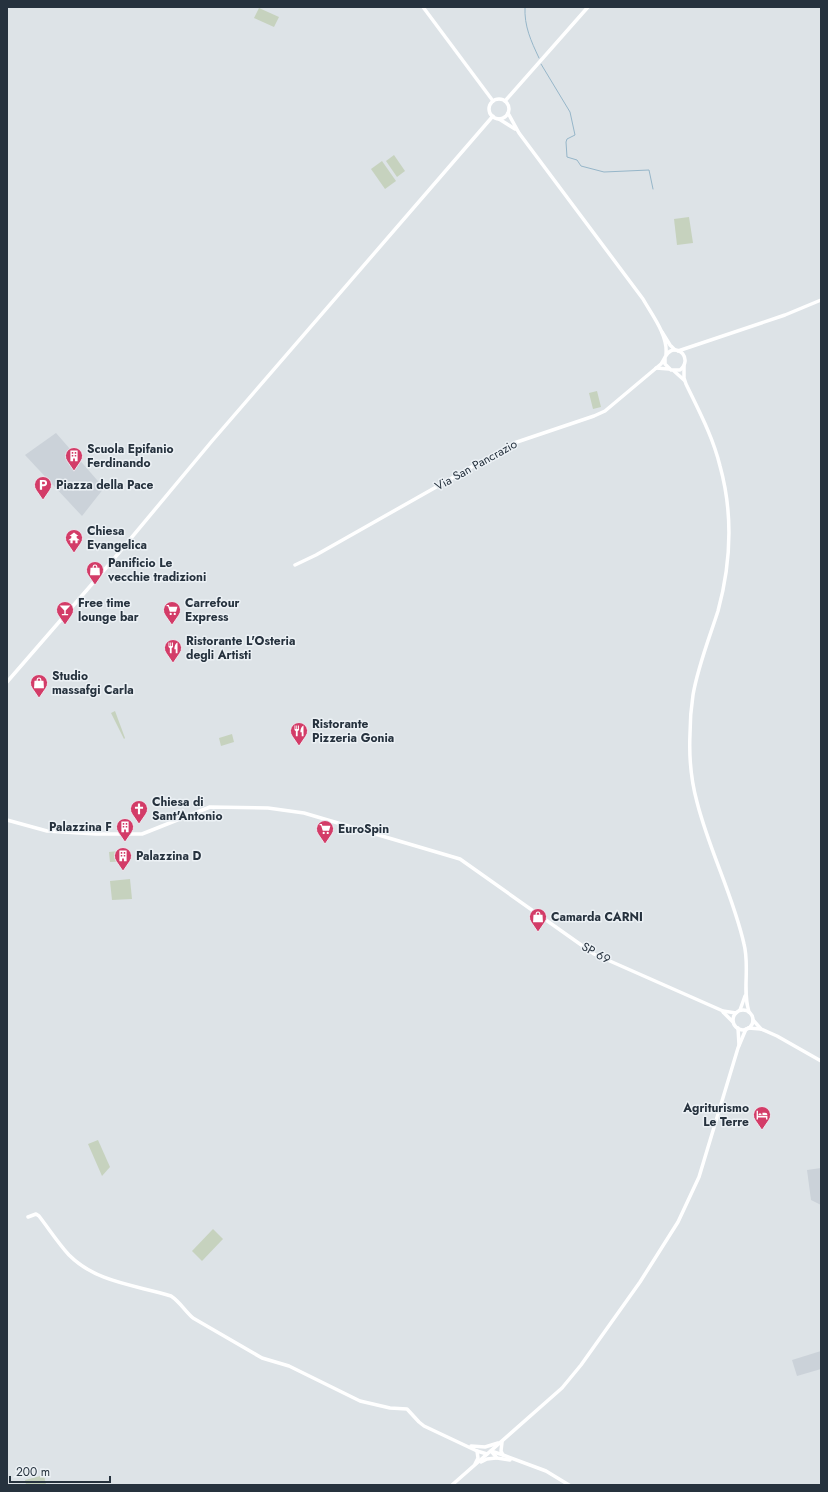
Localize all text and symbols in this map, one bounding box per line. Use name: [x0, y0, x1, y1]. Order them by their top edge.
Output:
street label: Via San Pancrazio: [432, 435, 521, 495]
place label: Scuola Epifanio Ferdinando: [87, 440, 174, 472]
building icon: Scuola Epifanio Ferdinando: [64, 446, 84, 471]
parking icon: Piazza della Pace: [33, 475, 53, 500]
place label: Piazza della Pace: [56, 476, 154, 494]
place label: Chiesa Evangelica: [87, 522, 147, 554]
temple icon: Chiesa Evangelica: [64, 528, 84, 553]
place label: Panificio Le vecchie tradizioni: [107, 554, 206, 586]
shop icon: Panificio Le vecchie tradizioni: [85, 560, 105, 585]
place label: Free time lounge bar: [78, 594, 139, 626]
place label: Carrefour Express: [185, 594, 240, 626]
bar icon: Free time lounge bar: [55, 600, 75, 625]
supermarket icon: Carrefour Express: [162, 600, 182, 625]
place label: Ristorante L'Osteria degli Artisti: [186, 632, 295, 664]
restaurant icon: Ristorante L'Osteria degli Artisti: [163, 638, 183, 663]
place label: Studio massafgi Carla: [52, 667, 134, 699]
shop icon: Studio massafgi Carla: [29, 673, 49, 698]
place label: Ristorante Pizzeria Gonia: [312, 715, 394, 747]
restaurant icon: Ristorante Pizzeria Gonia: [289, 721, 309, 746]
place label: Chiesa di Sant'Antonio: [152, 793, 222, 825]
church icon: Chiesa di Sant'Antonio: [129, 799, 149, 824]
building icon: Palazzina F: [115, 817, 135, 842]
place label: Palazzina F: [49, 818, 112, 836]
supermarket icon: EuroSpin: [315, 819, 335, 844]
place label: EuroSpin: [338, 820, 389, 838]
building icon: Palazzina D: [113, 846, 133, 871]
place label: Palazzina D: [136, 847, 201, 865]
shop icon: Camarda CARNI: [528, 907, 548, 932]
place label: Camarda CARNI: [551, 908, 643, 926]
street label: SP 69: [578, 938, 614, 968]
place label: Agriturismo Le Terre: [682, 1099, 749, 1131]
hotel icon: Agriturismo Le Terre: [752, 1105, 772, 1130]
scale bar: [10, 1458, 110, 1484]
text: 200 m: [16, 1463, 50, 1481]

